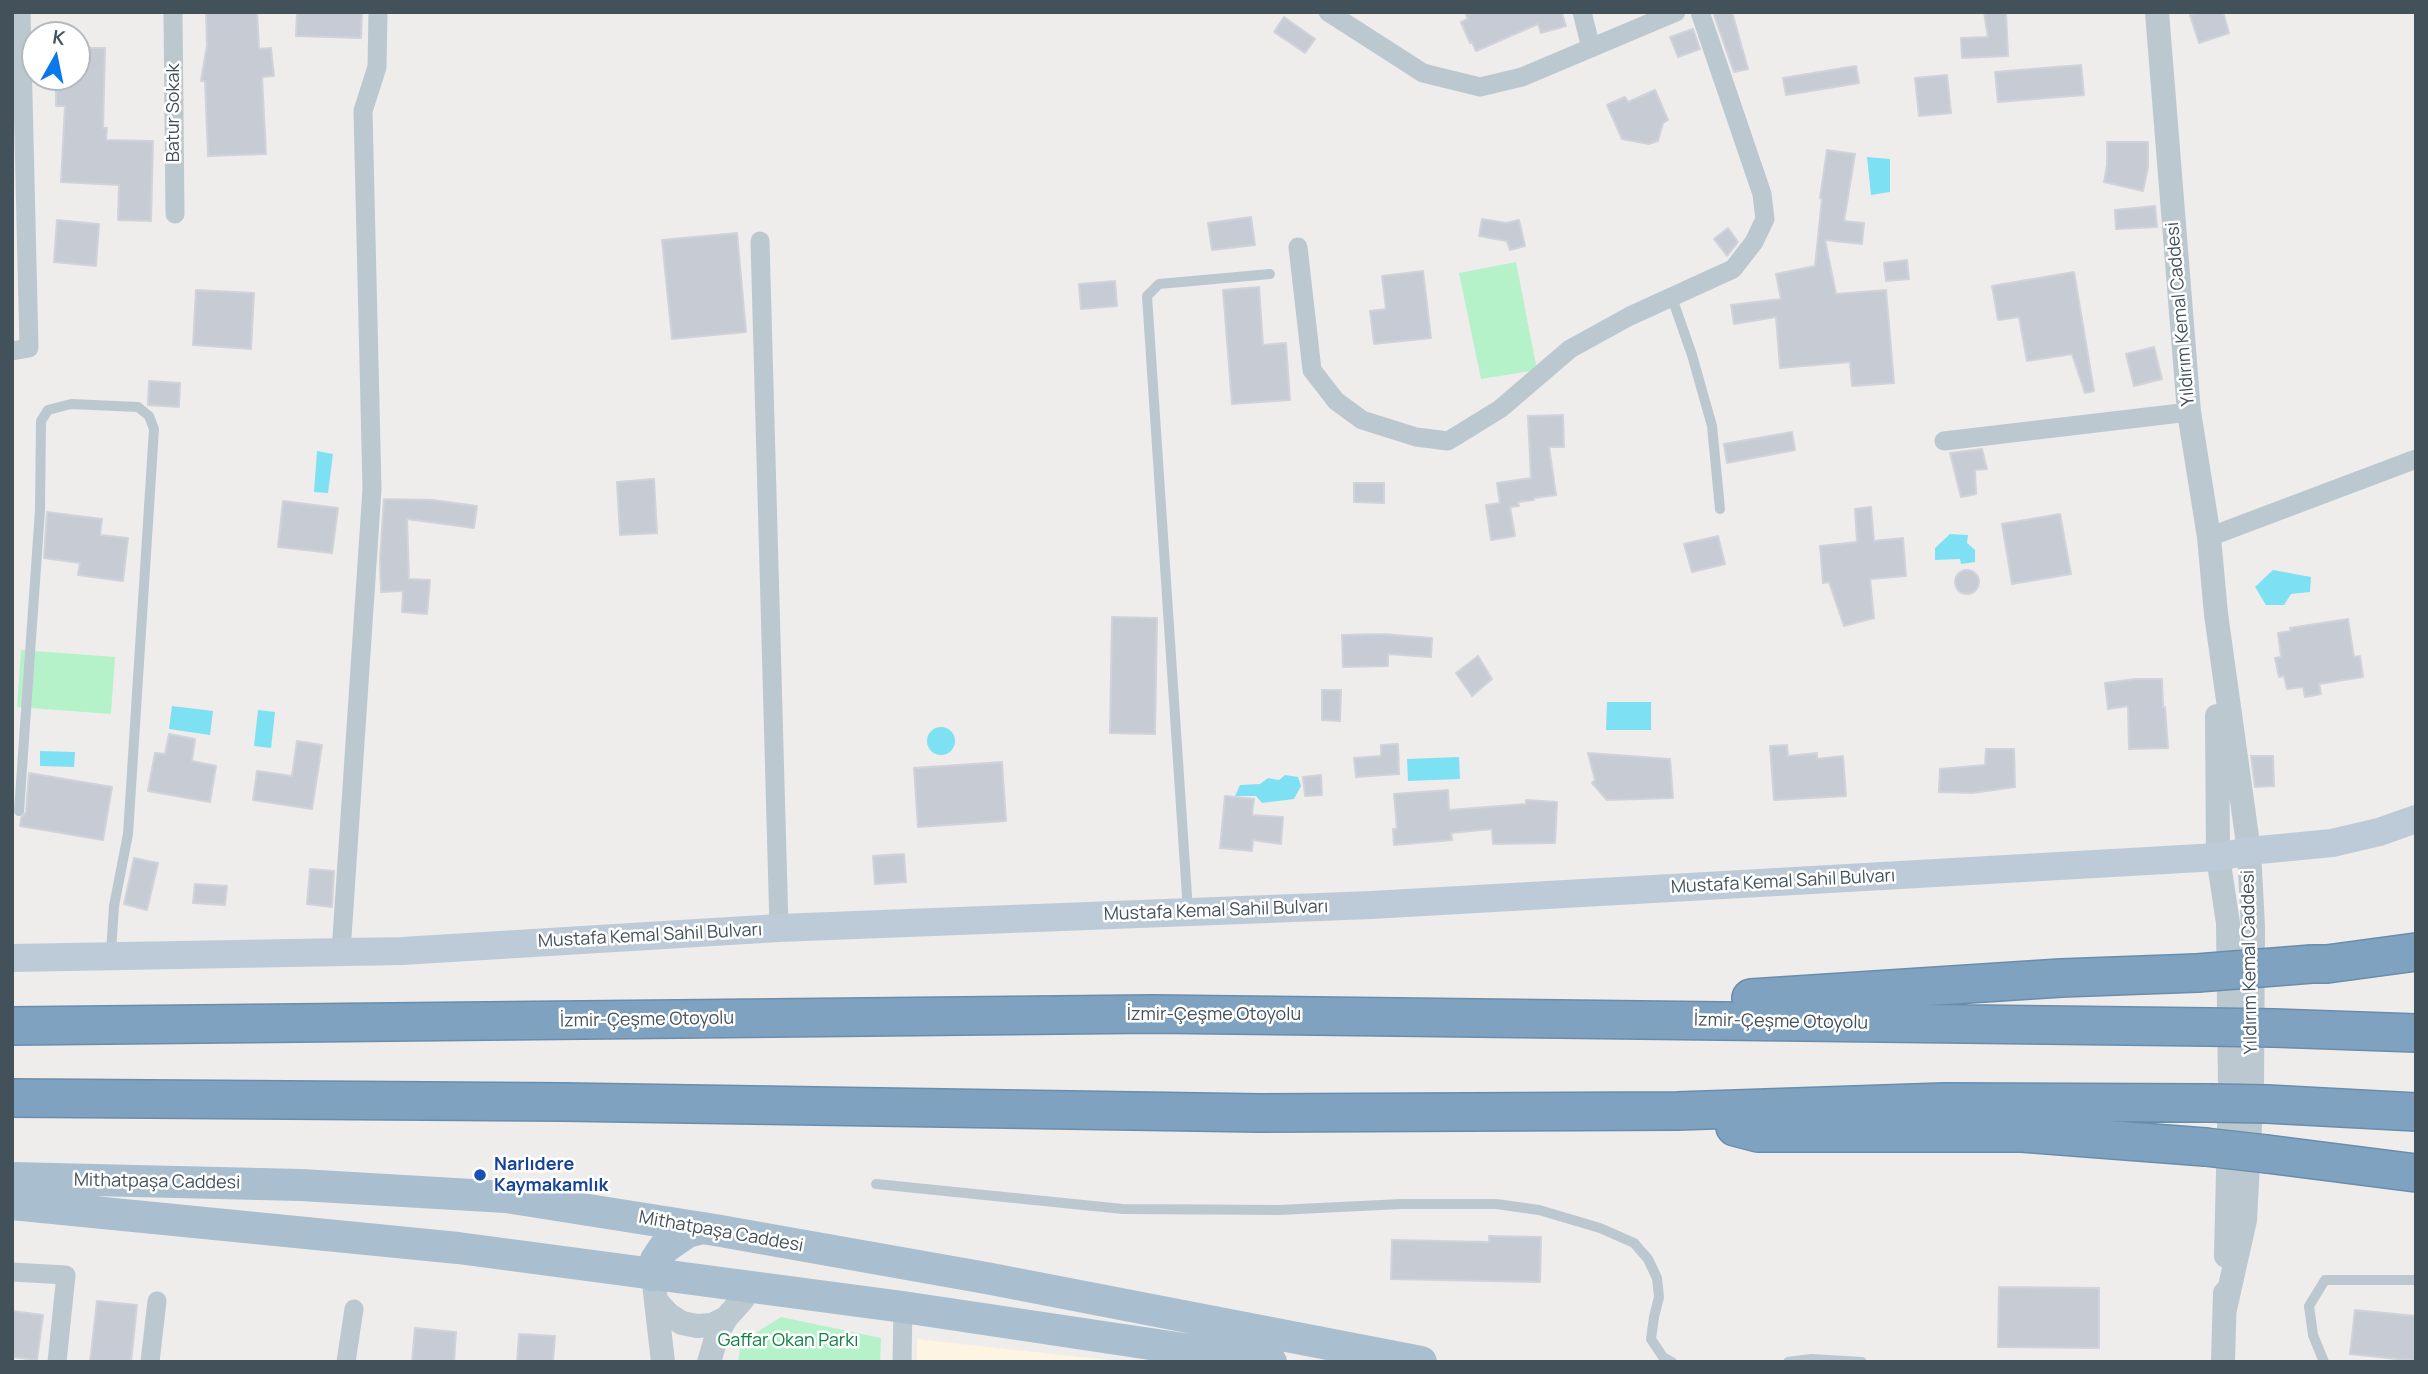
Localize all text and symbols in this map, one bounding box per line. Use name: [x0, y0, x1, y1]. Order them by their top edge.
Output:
north arrow: [21, 21, 91, 91]
text: K: [51, 23, 67, 51]
street label: Batur Sokak: [163, 64, 185, 162]
street label: Yıldırım Kemal Caddesi: [2162, 221, 2200, 407]
street label: Mustafa Kemal Sahil Bulvarı: [1670, 865, 1896, 899]
street label: Yıldırım Kemal Caddesi: [2238, 870, 2262, 1054]
street label: Mustafa Kemal Sahil Bulvarı: [1103, 896, 1329, 926]
street label: Mustafa Kemal Sahil Bulvarı: [537, 919, 763, 953]
street label: İzmir-Çeşme Otoyolu: [1127, 1004, 1301, 1026]
street label: İzmir-Çeşme Otoyolu: [560, 1008, 734, 1032]
street label: İzmir-Çeşme Otoyolu: [1694, 1010, 1868, 1034]
place label: Narlıdere Kaymakamlık: [494, 1154, 608, 1196]
marker: Narlıdere Kaymakamlık: [472, 1167, 488, 1183]
street label: Mithatpaşa Caddesi: [74, 1170, 240, 1194]
street label: Mithatpaşa Caddesi: [637, 1207, 805, 1257]
park label: Gaffar Okan Parkı: [718, 1330, 858, 1352]

